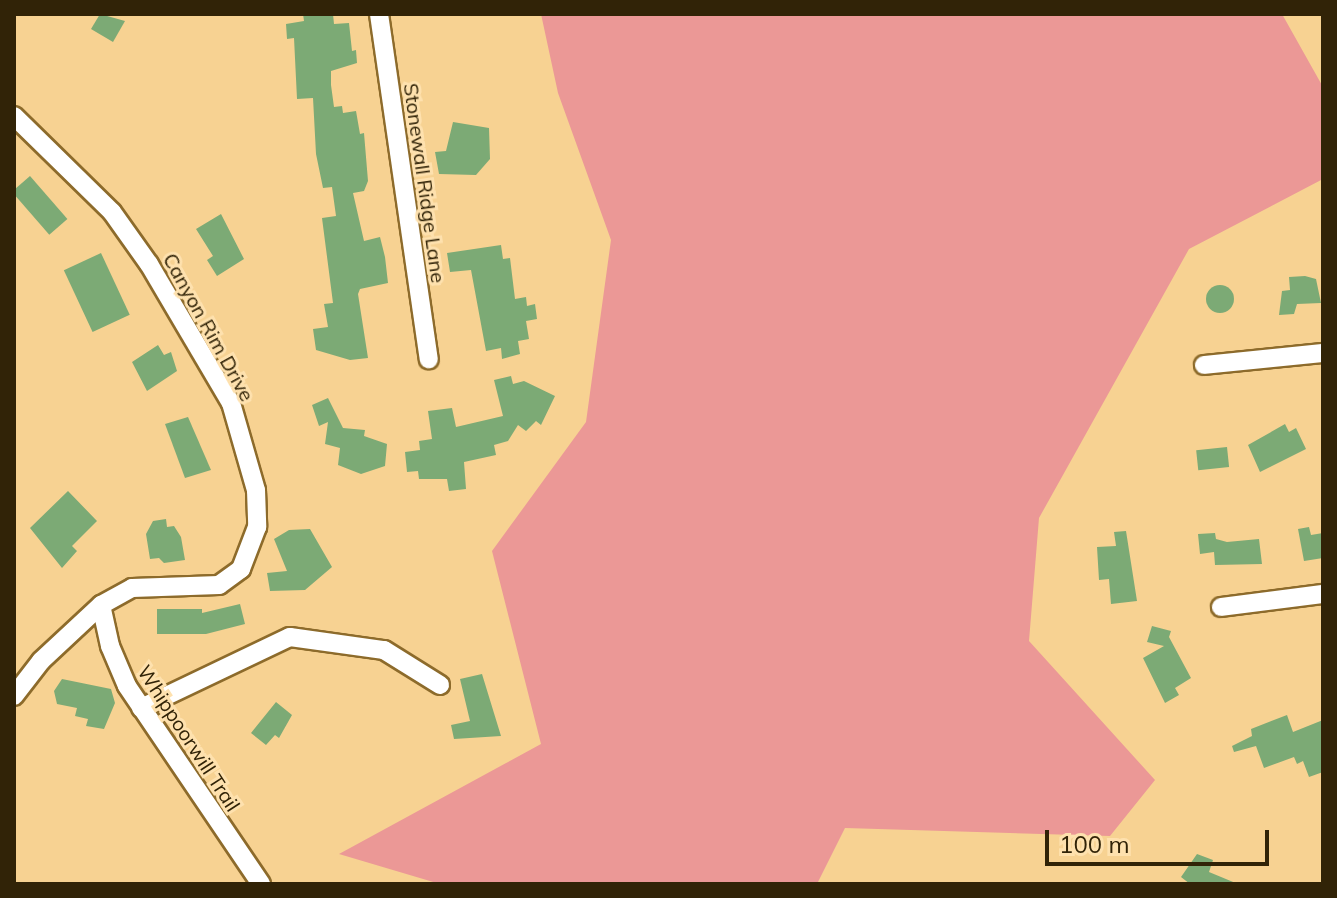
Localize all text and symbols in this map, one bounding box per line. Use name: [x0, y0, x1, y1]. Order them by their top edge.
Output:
street label: Stonewall Ridge Lane: [399, 82, 451, 284]
street label: Canyon Rim Drive: [158, 249, 260, 405]
street label: Whippoorwill Trail: [133, 660, 245, 816]
scale bar: [1049, 814, 1273, 864]
text: 100 m: [1059, 829, 1130, 859]

